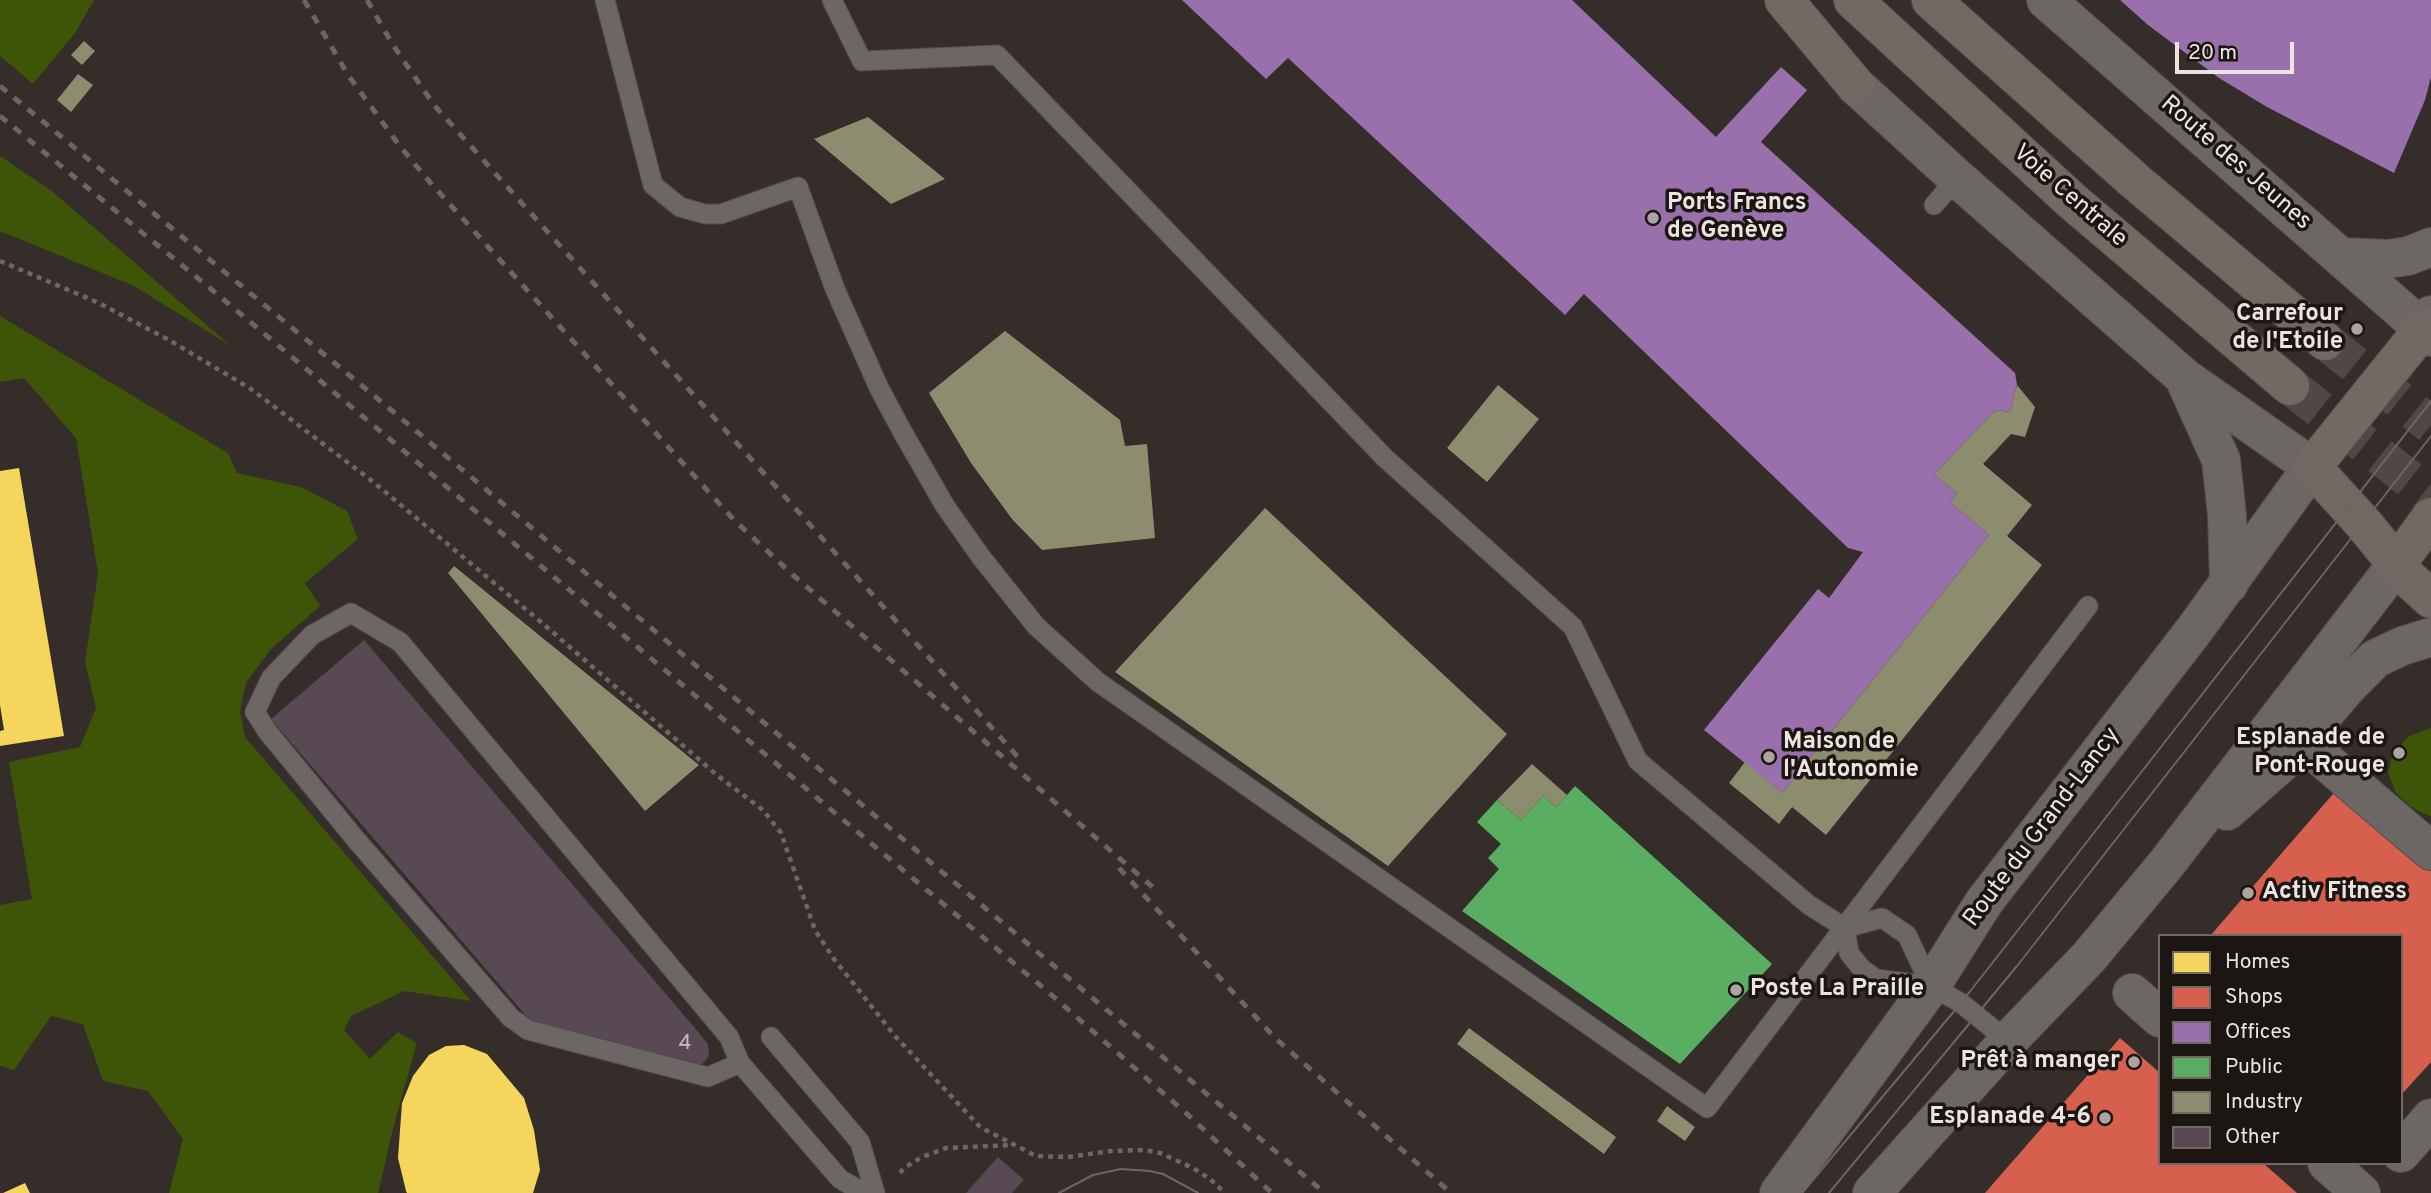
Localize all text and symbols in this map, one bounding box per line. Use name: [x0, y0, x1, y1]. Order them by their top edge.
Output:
scale bar: [2179, 28, 2298, 72]
text: 20 m: [2188, 40, 2237, 67]
street label: Route des Jeunes: [2154, 91, 2316, 237]
street label: Voie Centrale: [2006, 140, 2132, 254]
place label: Ports Francs de Genève: [1667, 190, 1807, 246]
marker: Ports Francs de Genève: [1645, 210, 1661, 226]
place label: Carrefour de l'Etoile: [2232, 301, 2343, 357]
marker: Carrefour de l'Etoile: [2349, 321, 2365, 337]
street label: Route du Grand-Lancy: [1959, 723, 2127, 933]
place label: Esplanade de Pont-Rouge: [2236, 725, 2385, 781]
place label: Maison de l'Autonomie: [1783, 729, 1919, 785]
marker: Esplanade de Pont-Rouge: [2391, 745, 2407, 761]
marker: Maison de l'Autonomie: [1761, 749, 1777, 765]
place label: Activ Fitness: [2262, 879, 2407, 907]
marker: Activ Fitness: [2240, 885, 2256, 901]
legend: [2158, 934, 2403, 1165]
text: Homes: [2225, 949, 2290, 976]
place label: Poste La Praille: [1750, 976, 1924, 1004]
marker: Poste La Praille: [1728, 982, 1744, 998]
text: Shops: [2225, 984, 2283, 1011]
text: Offices: [2225, 1019, 2291, 1046]
house number: 4: [678, 1032, 692, 1058]
place label: Prêt à manger: [1961, 1048, 2120, 1076]
marker: Prêt à manger: [2126, 1054, 2142, 1070]
text: Public: [2225, 1054, 2283, 1081]
text: Industry: [2225, 1089, 2303, 1116]
place label: Esplanade 4-6: [1929, 1104, 2091, 1132]
marker: Esplanade 4-6: [2097, 1110, 2113, 1126]
text: Other: [2225, 1124, 2280, 1151]

